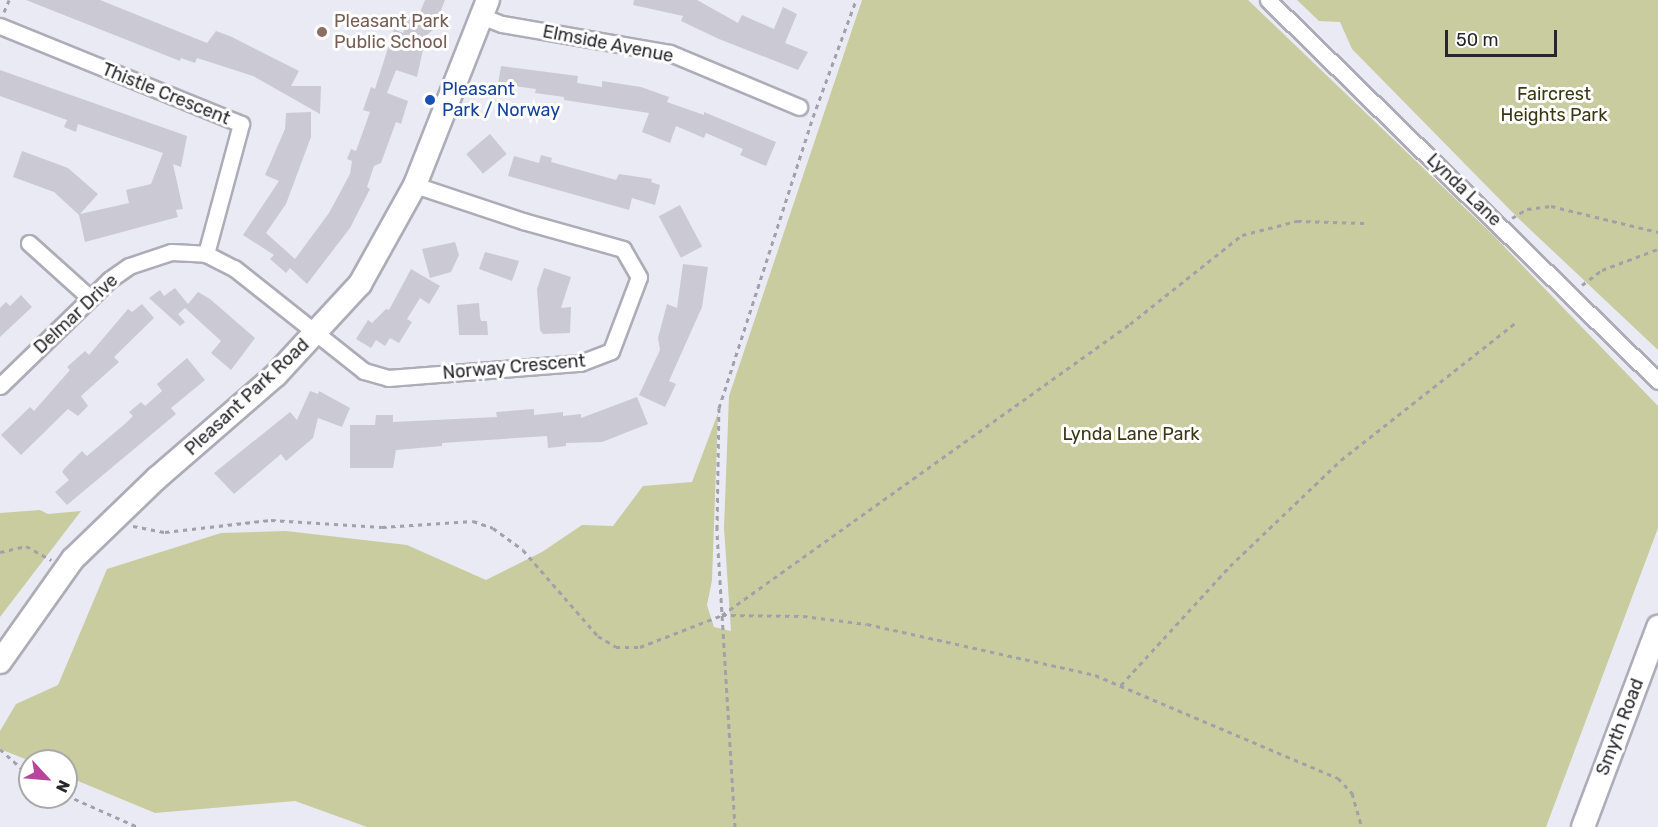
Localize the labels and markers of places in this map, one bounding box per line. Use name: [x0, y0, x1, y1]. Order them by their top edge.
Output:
place label: Pleasant Park Public School: [334, 11, 449, 54]
marker: Pleasant Park Public School: [315, 25, 329, 39]
place label: Pleasant Park / Norway: [442, 79, 560, 122]
marker: Pleasant Park / Norway: [423, 93, 437, 107]

